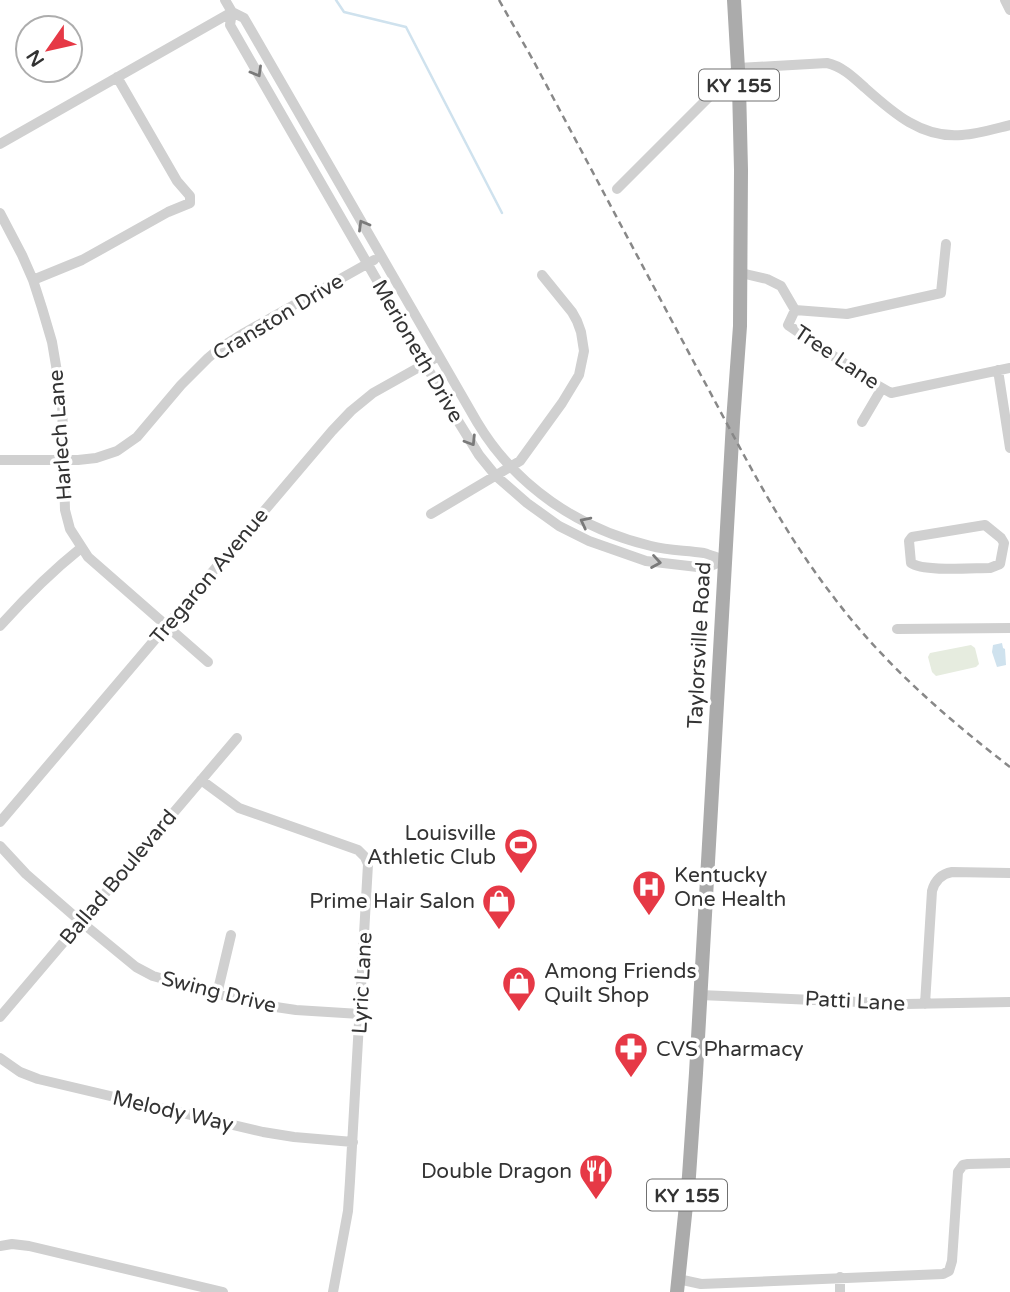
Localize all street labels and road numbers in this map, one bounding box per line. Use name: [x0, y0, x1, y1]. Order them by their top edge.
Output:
road number: KY 155: [699, 69, 779, 100]
street label: Cranston Drive: [209, 269, 348, 366]
street label: Merioneth Drive: [367, 275, 469, 427]
street label: Tree Lane: [789, 320, 884, 395]
street label: Harlech Lane: [43, 369, 78, 501]
street label: Tregaron Avenue: [145, 503, 274, 650]
street label: Taylorsville Road: [683, 561, 716, 729]
street label: Ballad Boulevard: [55, 805, 182, 950]
street label: Lyric Lane: [347, 931, 378, 1035]
street label: Swing Drive: [159, 966, 279, 1019]
street label: Patti Lane: [804, 986, 906, 1017]
street label: Melody Way: [110, 1085, 236, 1138]
road number: KY 155: [647, 1180, 727, 1210]

